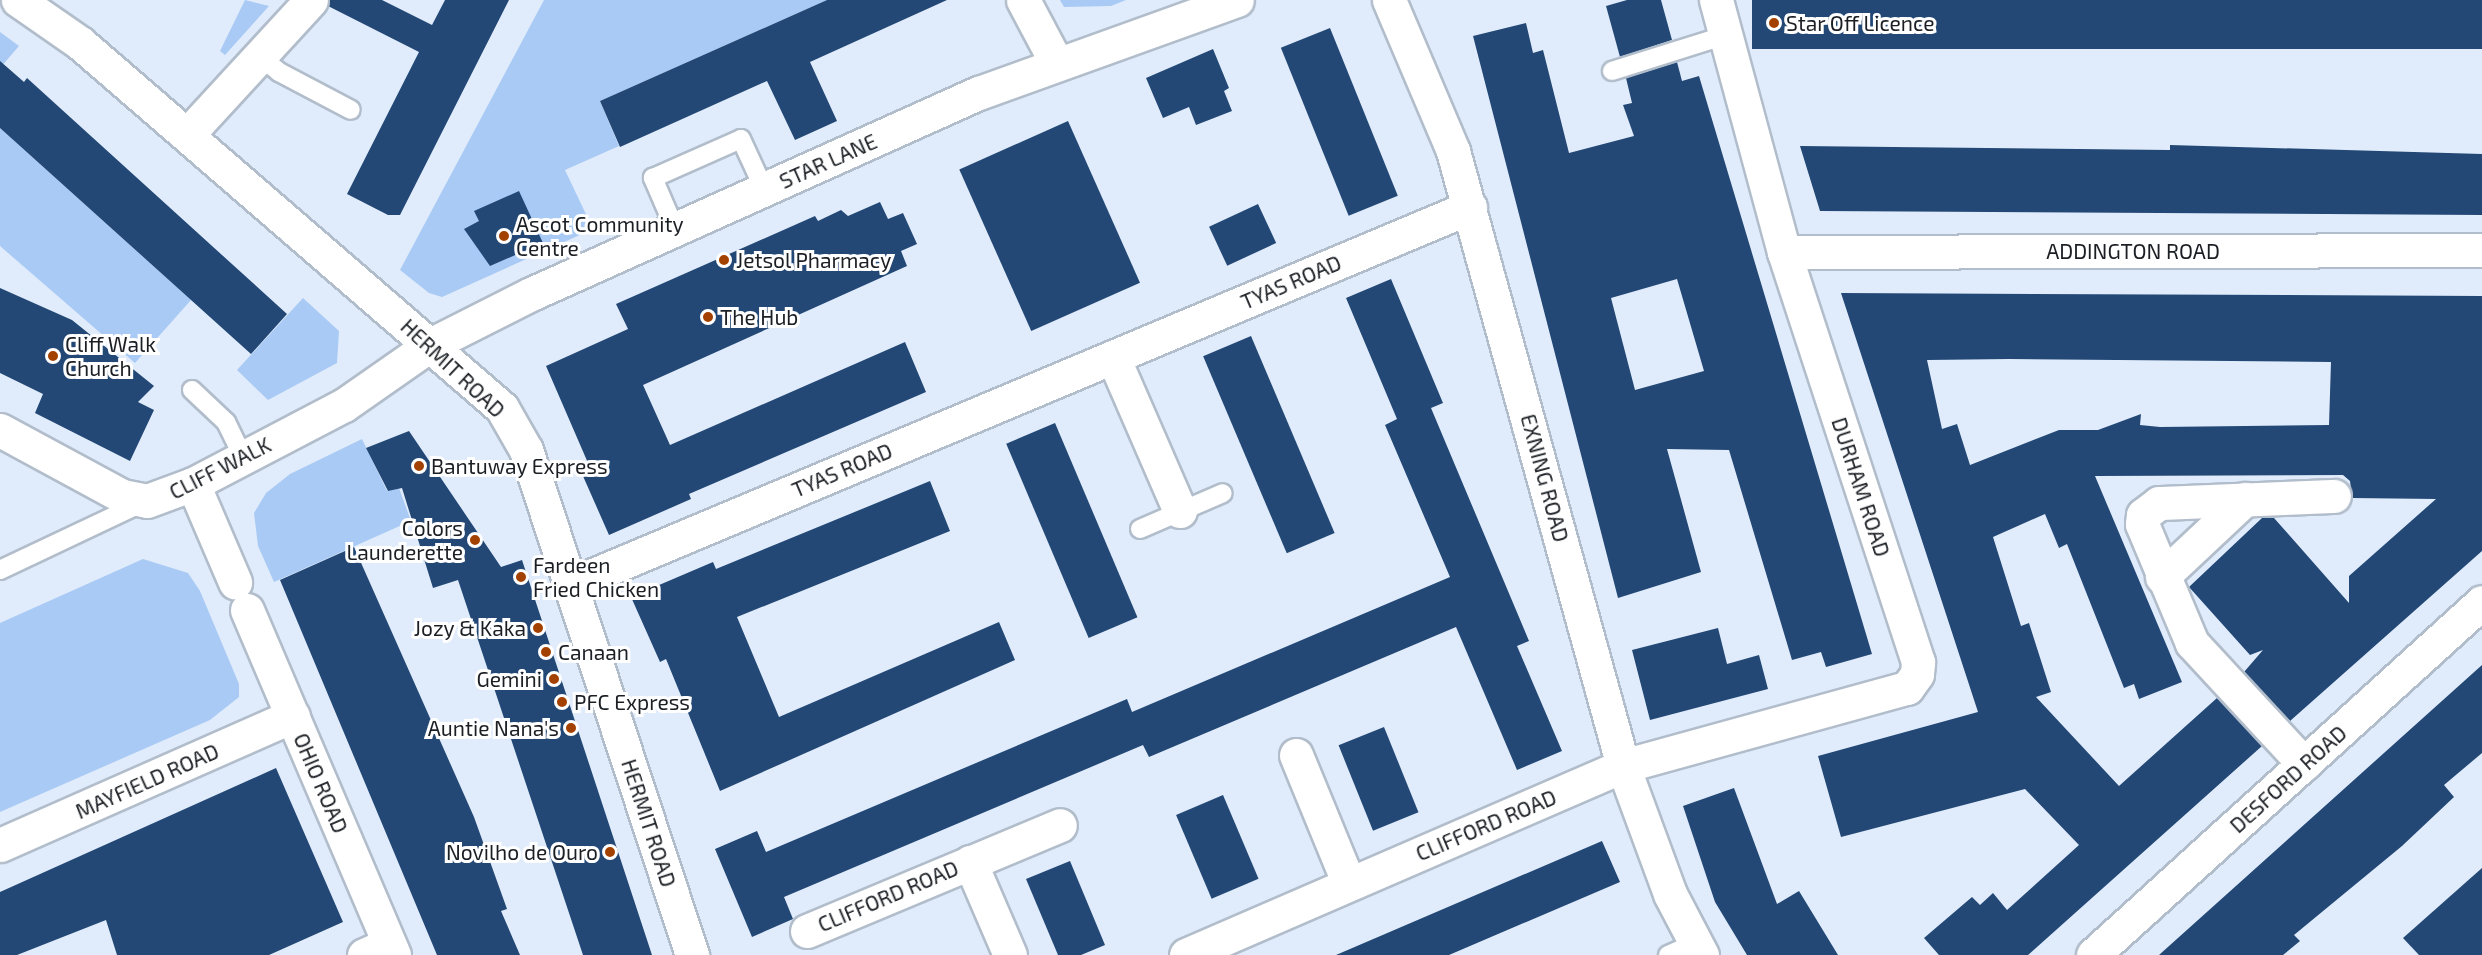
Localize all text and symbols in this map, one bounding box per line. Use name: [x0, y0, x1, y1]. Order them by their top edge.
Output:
place label: Star Off Licence: [1786, 10, 1935, 36]
marker: Star Off Licence: [1767, 16, 1781, 30]
street label: STAR LANE: [775, 128, 881, 194]
place label: Ascot Community Centre: [516, 211, 684, 261]
marker: Ascot Community Centre: [497, 229, 511, 243]
street label: ADDINGTON ROAD: [2046, 238, 2220, 264]
place label: Jetsol Pharmacy: [736, 247, 892, 273]
street label: TYAS ROAD: [1237, 250, 1345, 314]
marker: Jetsol Pharmacy: [717, 253, 731, 267]
place label: The Hub: [720, 304, 798, 330]
marker: The Hub: [701, 310, 715, 324]
street label: HERMIT ROAD: [396, 313, 510, 423]
place label: Cliff Walk Church: [65, 331, 156, 381]
marker: Cliff Walk Church: [46, 349, 60, 363]
street label: EXNING ROAD: [1516, 411, 1574, 545]
street label: DURHAM ROAD: [1827, 414, 1895, 560]
street label: CLIFF WALK: [165, 432, 275, 504]
street label: TYAS ROAD: [788, 438, 896, 502]
place label: Bantuway Express: [431, 453, 608, 479]
marker: Bantuway Express: [412, 459, 426, 473]
place label: Colors Launderette: [346, 515, 463, 565]
marker: Colors Launderette: [468, 533, 482, 547]
place label: Fardeen Fried Chicken: [533, 552, 659, 602]
marker: Fardeen Fried Chicken: [514, 570, 528, 584]
place label: Jozy & Kaka: [413, 615, 526, 641]
marker: Jozy & Kaka: [531, 621, 545, 635]
place label: Canaan: [558, 639, 629, 665]
marker: Canaan: [539, 645, 553, 659]
place label: Gemini: [477, 666, 542, 692]
marker: Gemini: [547, 672, 561, 686]
place label: PFC Express: [574, 689, 690, 715]
marker: PFC Express: [555, 695, 569, 709]
place label: Auntie Nana's: [428, 715, 559, 741]
street label: DESFORD ROAD: [2224, 720, 2352, 838]
marker: Auntie Nana's: [564, 721, 578, 735]
street label: OHIO ROAD: [289, 729, 353, 837]
street label: MAYFIELD ROAD: [71, 738, 223, 824]
street label: HERMIT ROAD: [616, 756, 682, 890]
street label: CLIFFORD ROAD: [1412, 784, 1560, 866]
place label: Novilho de Ouro: [446, 839, 598, 865]
marker: Novilho de Ouro: [603, 845, 617, 859]
street label: CLIFFORD ROAD: [814, 855, 962, 937]

